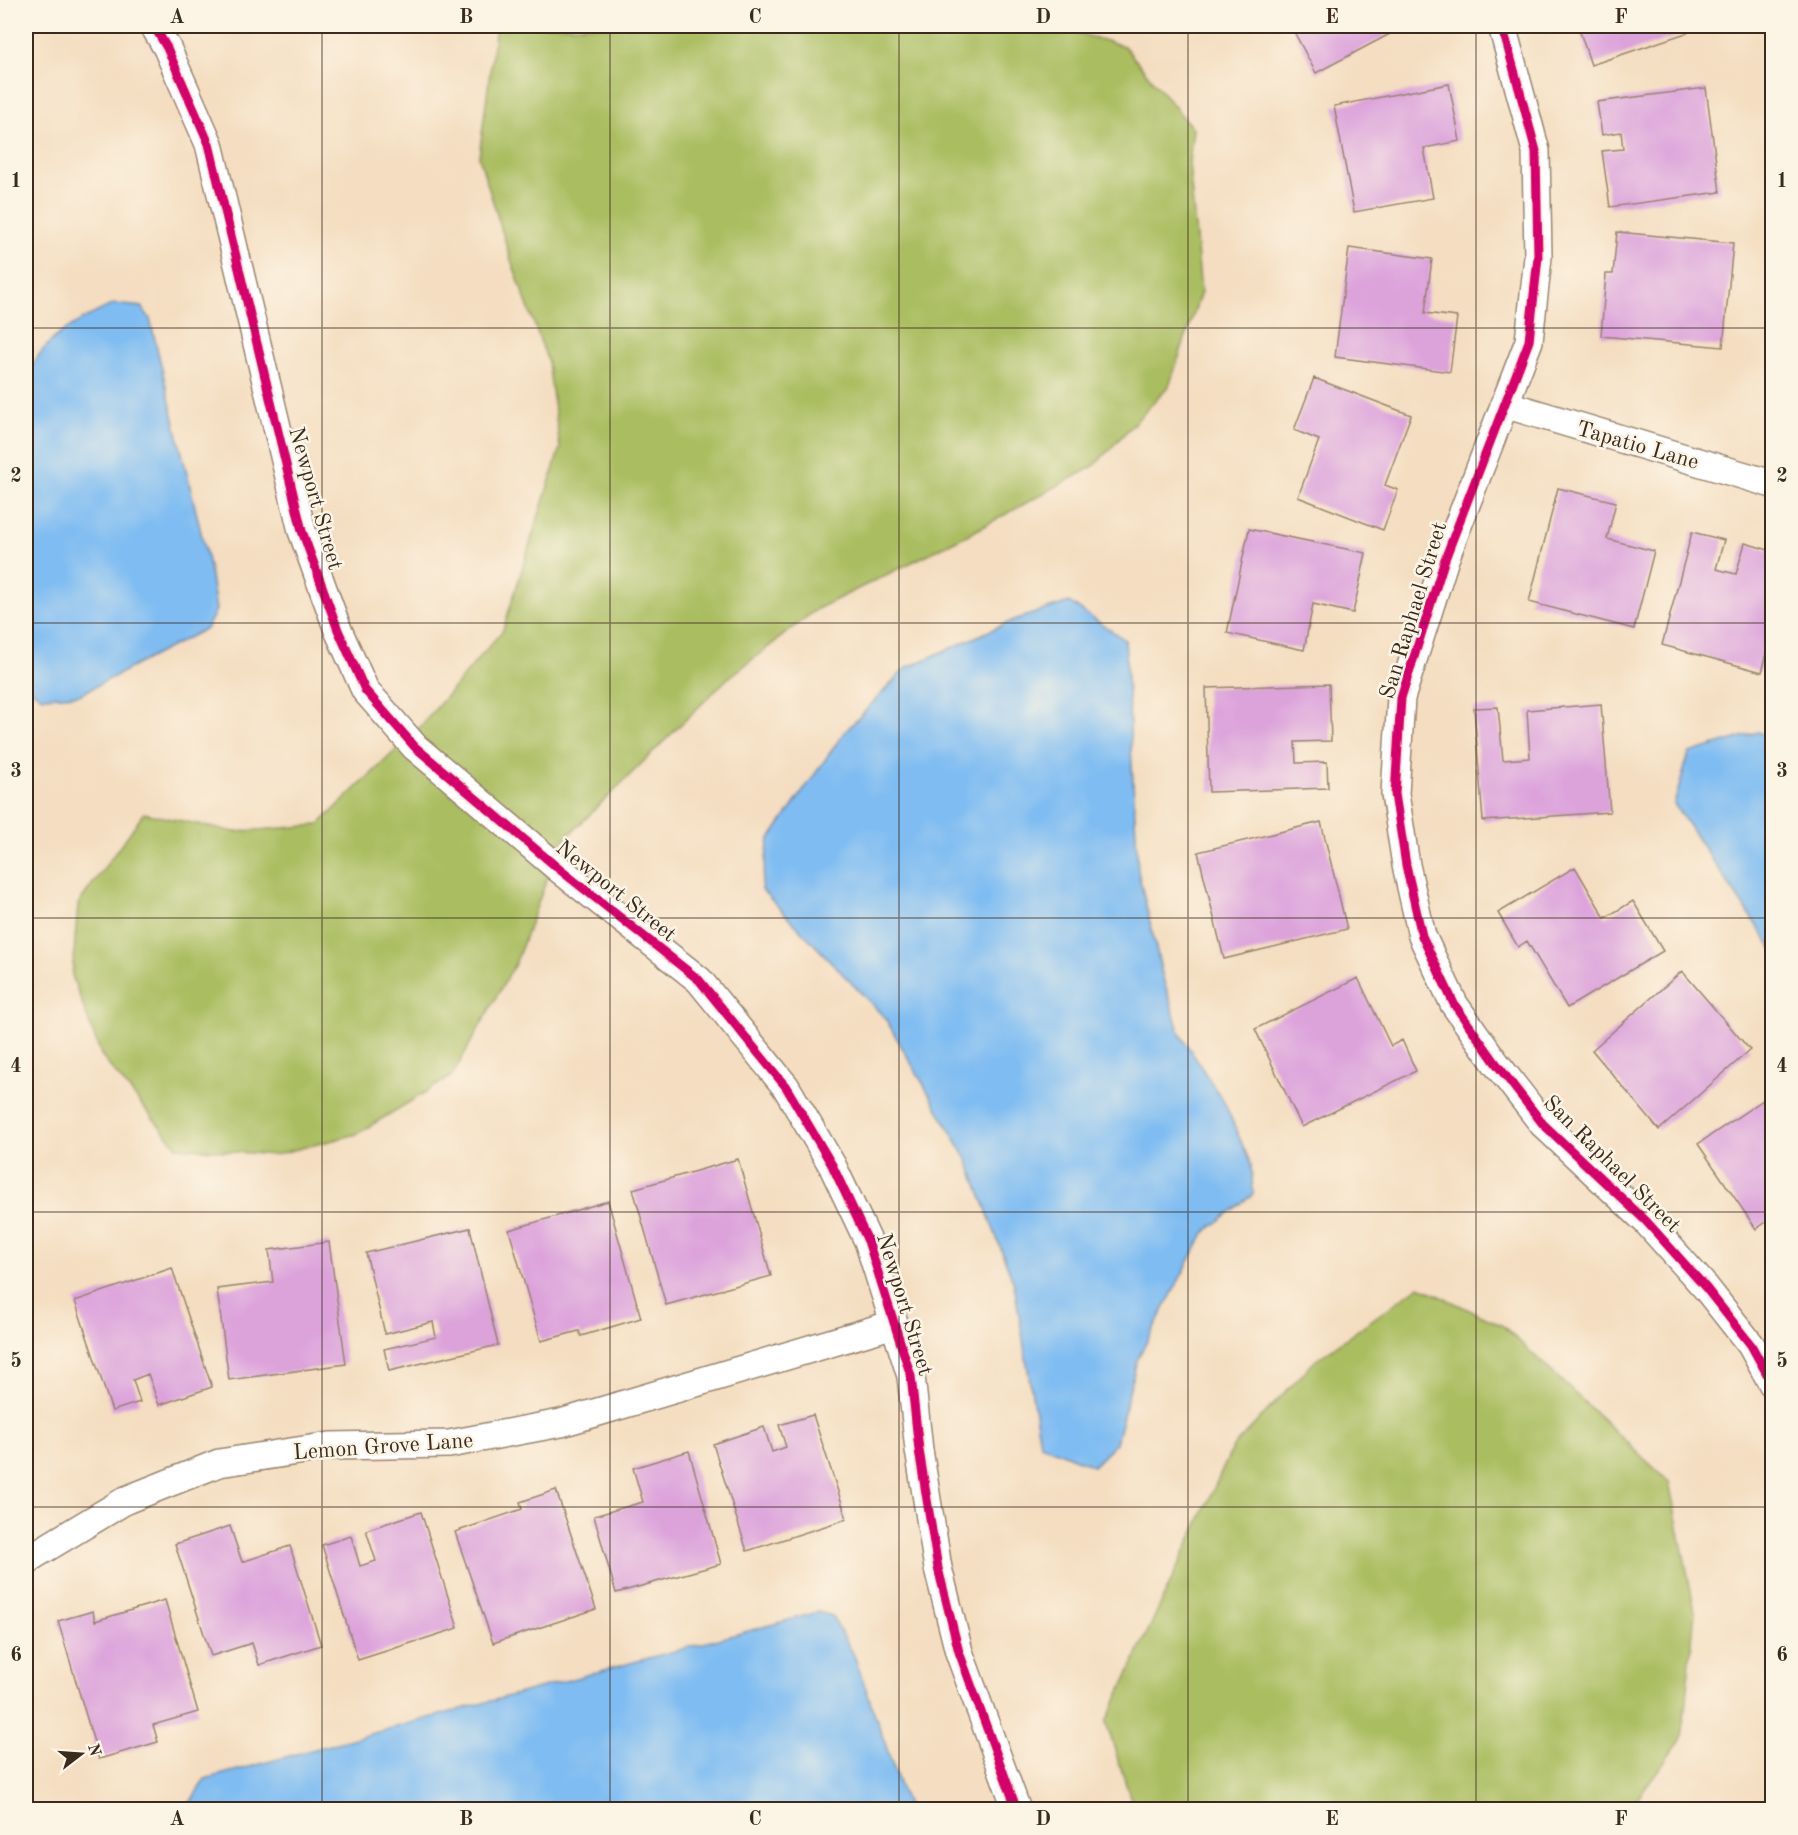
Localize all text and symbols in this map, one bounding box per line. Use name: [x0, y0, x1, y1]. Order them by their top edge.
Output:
text: A: [169, 8, 185, 28]
text: B: [459, 8, 473, 28]
text: C: [748, 8, 762, 28]
text: D: [1035, 8, 1051, 28]
text: E: [1325, 8, 1339, 28]
text: F: [1614, 8, 1628, 28]
text: 1: [10, 172, 22, 192]
text: 1: [1776, 172, 1788, 192]
street label: Tapatio Lane: [1574, 418, 1701, 474]
street label: Newport Street: [284, 425, 346, 573]
text: 2: [10, 467, 22, 487]
text: 2: [1776, 467, 1788, 487]
street label: San Raphael Street: [1377, 519, 1451, 702]
text: 3: [10, 762, 22, 782]
text: 3: [1776, 762, 1788, 782]
street label: Newport Street: [551, 837, 680, 947]
text: 4: [10, 1057, 22, 1077]
text: 4: [1776, 1057, 1788, 1077]
street label: San Raphael Street: [1539, 1092, 1684, 1237]
street label: Newport Street: [872, 1231, 936, 1378]
text: 5: [10, 1351, 22, 1372]
text: 5: [1776, 1351, 1788, 1372]
street label: Lemon Grove Lane: [292, 1430, 474, 1464]
text: 6: [10, 1646, 22, 1666]
text: 6: [1776, 1646, 1788, 1666]
north arrow: [51, 1724, 111, 1784]
text: N: [84, 1742, 103, 1759]
text: A: [169, 1810, 185, 1830]
text: B: [459, 1810, 473, 1830]
text: C: [748, 1810, 762, 1830]
text: D: [1035, 1810, 1051, 1830]
text: E: [1325, 1810, 1339, 1830]
text: F: [1614, 1810, 1628, 1830]

